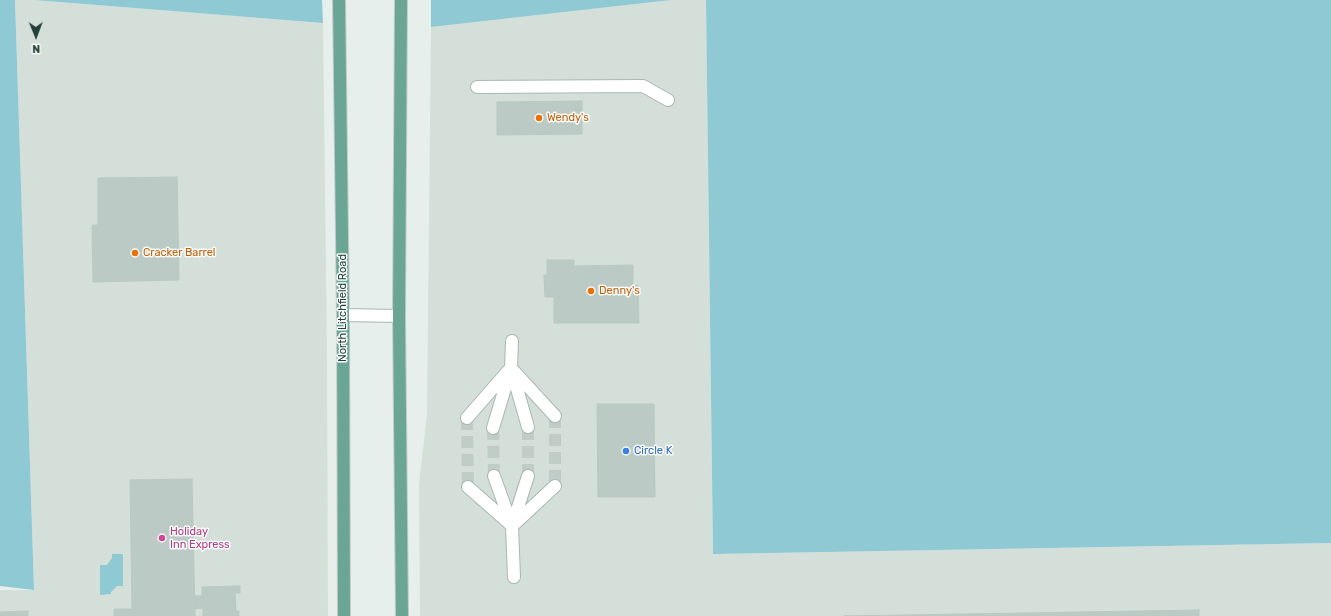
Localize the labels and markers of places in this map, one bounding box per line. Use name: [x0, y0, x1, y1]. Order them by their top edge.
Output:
place label: Wendy's: [547, 111, 589, 125]
marker: Wendy's: [534, 113, 544, 123]
place label: Cracker Barrel: [143, 246, 216, 260]
marker: Cracker Barrel: [130, 248, 140, 258]
place label: Denny's: [599, 284, 640, 298]
marker: Denny's: [586, 286, 596, 296]
place label: Circle K: [634, 444, 672, 458]
marker: Circle K: [621, 446, 631, 456]
place label: Holiday Inn Express: [170, 525, 230, 551]
marker: Holiday Inn Express: [157, 533, 167, 543]

